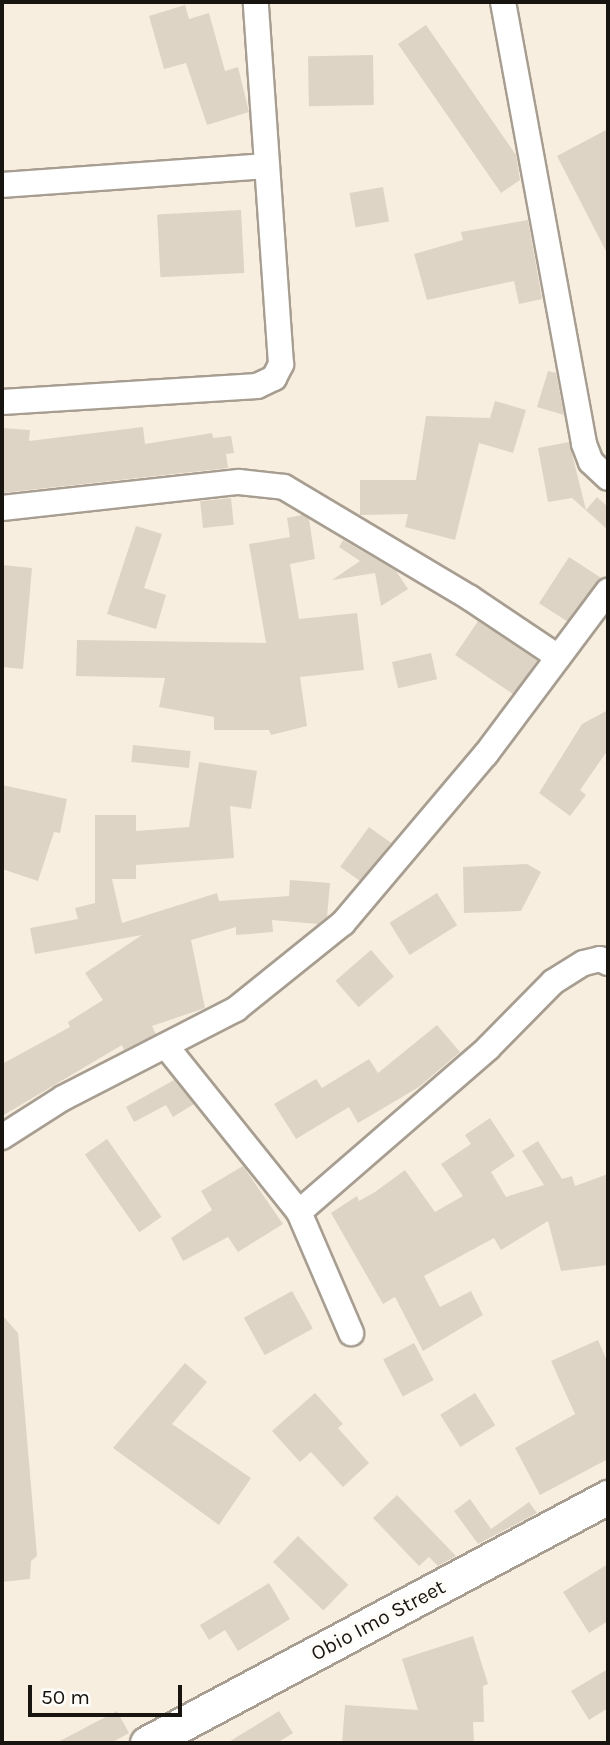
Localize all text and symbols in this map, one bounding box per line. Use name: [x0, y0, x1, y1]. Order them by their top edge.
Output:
street label: Obio Imo Street: [307, 1574, 449, 1666]
scale bar: [32, 1672, 186, 1716]
text: 50 m: [41, 1685, 90, 1709]

